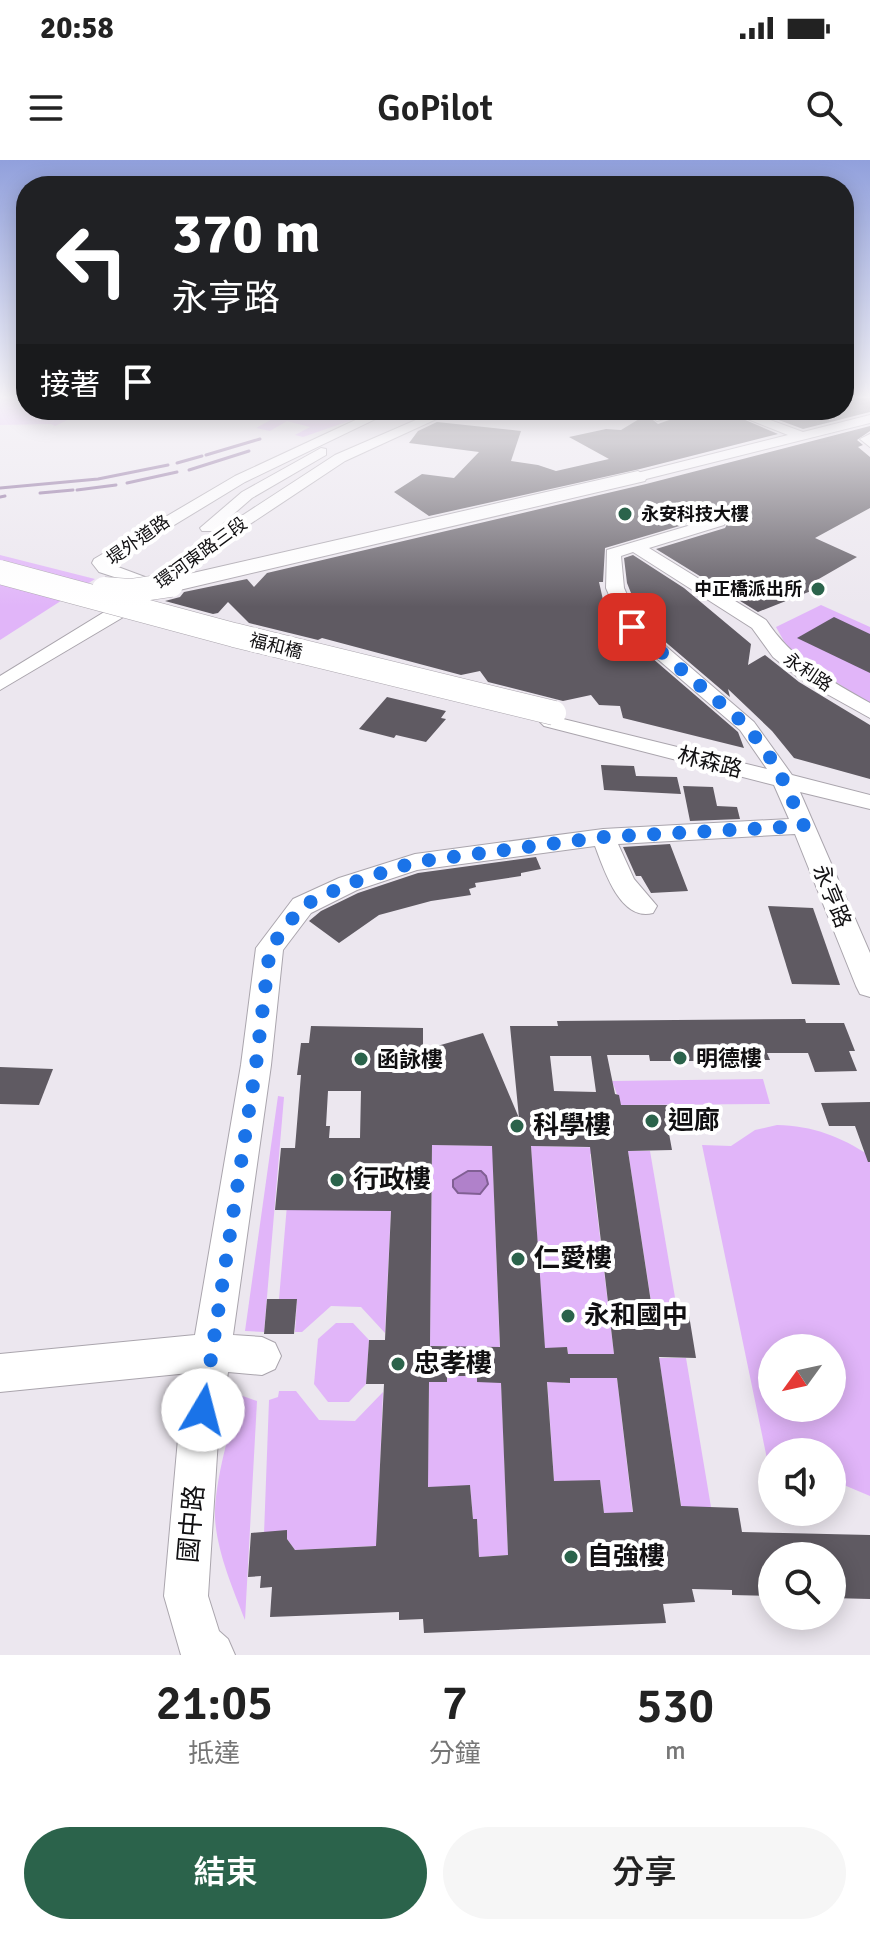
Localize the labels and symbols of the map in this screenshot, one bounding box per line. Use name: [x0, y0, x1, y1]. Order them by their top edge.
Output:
place label: 永安科技大樓: [641, 503, 749, 525]
marker: 永安科技大樓: [616, 505, 634, 523]
street label: 堤外道路: [102, 510, 174, 570]
street label: 環河東路三段: [151, 512, 251, 594]
place label: 中正橋派出所: [694, 578, 802, 600]
marker: 中正橋派出所: [809, 580, 827, 598]
pin: [598, 593, 666, 661]
street label: 福和橋: [247, 629, 305, 663]
street label: 永利路: [779, 648, 837, 696]
street label: 林森路: [675, 741, 745, 783]
street label: 永亨路: [807, 860, 857, 932]
place label: 明德樓: [696, 1045, 762, 1072]
place label: 函詠樓: [377, 1046, 443, 1073]
marker: 明德樓: [671, 1049, 689, 1067]
marker: 函詠樓: [352, 1050, 370, 1068]
place label: 迴廊: [668, 1105, 720, 1137]
place label: 科學樓: [533, 1110, 611, 1142]
marker: 迴廊: [643, 1112, 661, 1130]
marker: 科學樓: [508, 1117, 526, 1135]
place label: 行政樓: [353, 1164, 431, 1196]
marker: 行政樓: [328, 1171, 346, 1189]
place label: 仁愛樓: [534, 1243, 612, 1275]
marker: 仁愛樓: [509, 1250, 527, 1268]
place label: 永和國中: [584, 1300, 688, 1332]
marker: 永和國中: [559, 1307, 577, 1325]
north arrow: [758, 1334, 846, 1422]
place label: 忠孝樓: [414, 1348, 492, 1380]
marker: 忠孝樓: [389, 1355, 407, 1373]
position arrow: [161, 1368, 245, 1452]
street label: 國中路: [173, 1484, 211, 1564]
place label: 自強樓: [587, 1541, 665, 1573]
marker: 自強樓: [562, 1548, 580, 1566]

